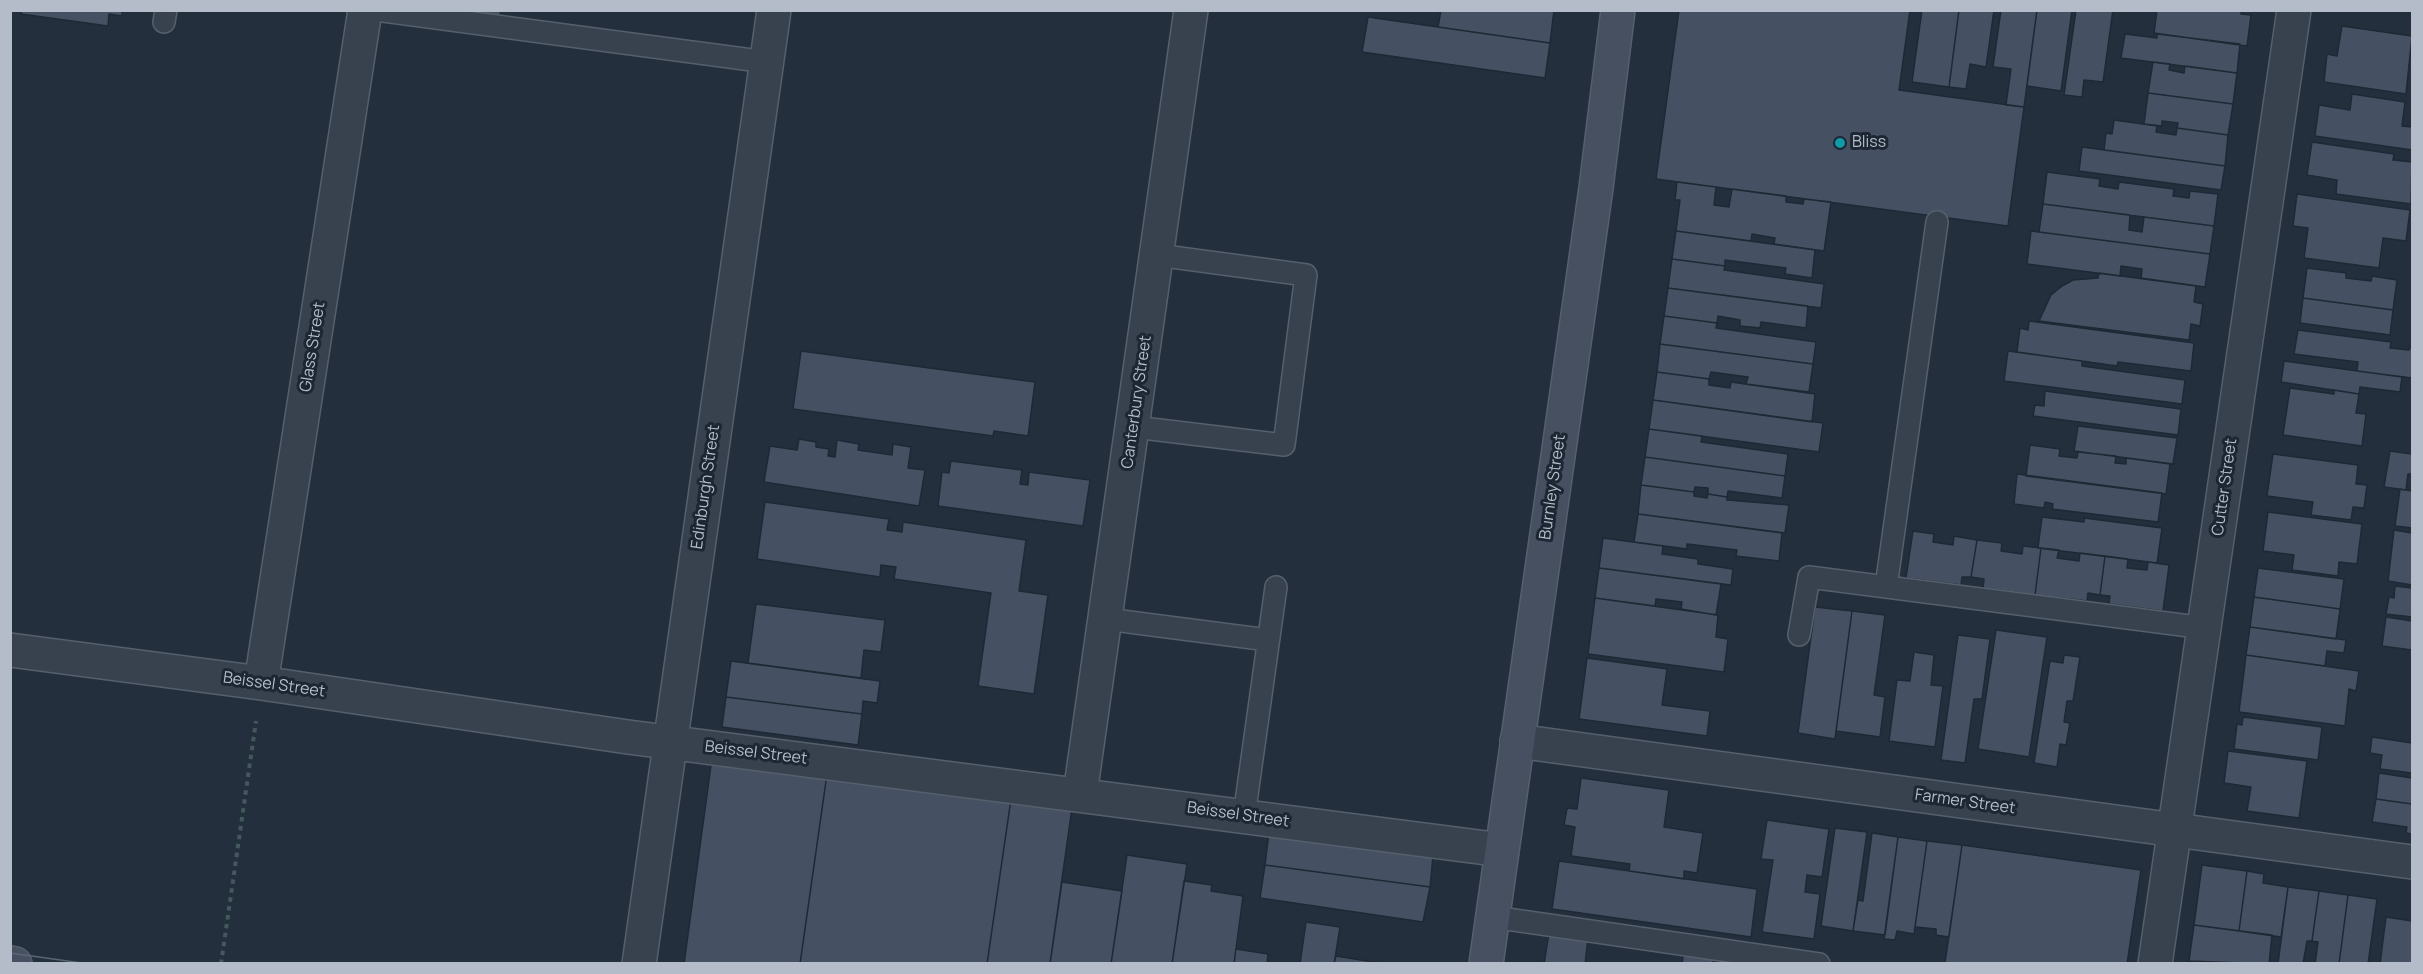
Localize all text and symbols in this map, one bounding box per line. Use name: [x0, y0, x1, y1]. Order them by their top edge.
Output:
place label: Bliss: [1852, 133, 1886, 153]
marker: Bliss: [1833, 136, 1847, 150]
street label: Glass Street: [296, 301, 330, 393]
street label: Canterbury Street: [1118, 334, 1156, 470]
street label: Edinburgh Street: [688, 424, 724, 550]
street label: Burnley Street: [1536, 433, 1570, 541]
street label: Cutter Street: [2209, 437, 2241, 537]
street label: Beissel Street: [222, 668, 326, 702]
street label: Beissel Street: [704, 737, 808, 769]
street label: Farmer Street: [1914, 785, 2016, 819]
street label: Beissel Street: [1186, 798, 1290, 832]

